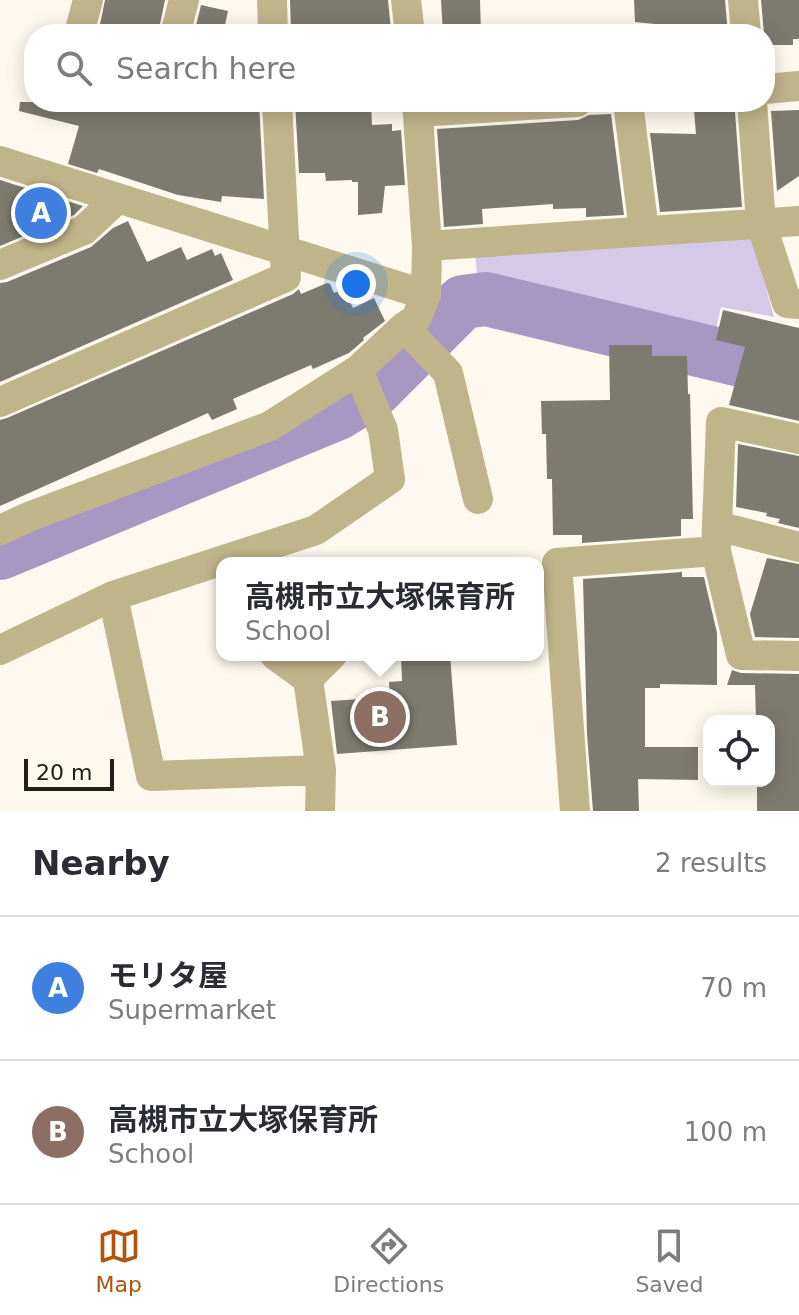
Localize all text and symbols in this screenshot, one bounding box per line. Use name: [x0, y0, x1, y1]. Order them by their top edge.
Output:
search box: [24, 24, 775, 112]
icon: search: [52, 46, 96, 90]
text: Search here: [116, 51, 296, 86]
pin: A: [15, 183, 67, 243]
your location: [336, 264, 376, 304]
popup: [216, 557, 544, 661]
text: 高槻市立大塚保育所: [245, 579, 515, 614]
text: School: [245, 616, 331, 646]
pin: B: [354, 687, 406, 747]
map controls: [703, 715, 775, 787]
button: locate: [703, 715, 775, 787]
scale bar: [24, 755, 114, 791]
text: 20 m: [36, 760, 92, 785]
text: Nearby: [32, 843, 170, 883]
text: 2 results: [655, 848, 767, 878]
text: モリタ屋: [108, 958, 228, 993]
text: A: [48, 973, 68, 1003]
text: 70 m: [700, 973, 767, 1003]
text: Supermarket: [108, 995, 276, 1025]
text: 高槻市立大塚保育所: [108, 1102, 378, 1137]
text: B: [48, 1117, 68, 1147]
text: 100 m: [684, 1117, 767, 1147]
text: School: [108, 1139, 194, 1169]
tab: Map: [96, 1224, 142, 1297]
tab: Directions: [333, 1224, 444, 1297]
tab: Saved: [635, 1224, 703, 1297]

